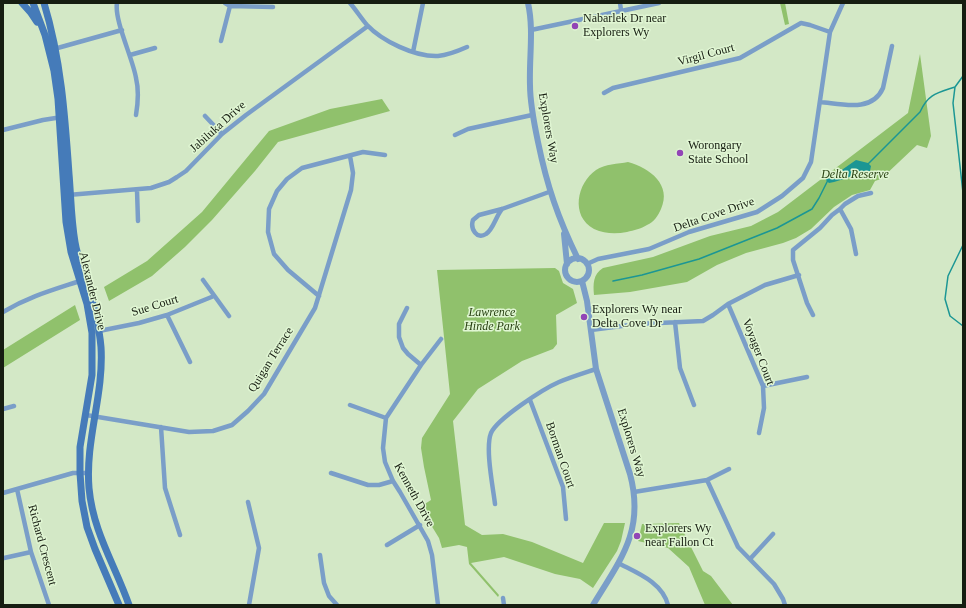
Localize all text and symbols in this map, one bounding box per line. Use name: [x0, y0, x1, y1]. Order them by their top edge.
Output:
place label: Nabarlek Dr near Explorers Wy: [583, 12, 666, 40]
marker: Nabarlek Dr near Explorers Wy: [570, 21, 580, 31]
street label: Virgil Court: [676, 41, 736, 69]
street label: Explorers Way: [535, 92, 561, 164]
street label: Jabiluka Drive: [187, 98, 249, 156]
place label: Worongary State School: [688, 139, 748, 167]
marker: Worongary State School: [675, 148, 685, 158]
park label: Delta Reserve: [821, 168, 889, 182]
street label: Delta Cove Drive: [672, 194, 756, 236]
street label: Alexander Drive: [75, 250, 109, 332]
street label: Sue Court: [130, 292, 180, 320]
place label: Explorers Wy near Delta Cove Dr: [592, 303, 682, 331]
park label: Lawrence Hinde Park: [464, 306, 520, 334]
marker: Explorers Wy near Delta Cove Dr: [579, 312, 589, 322]
street label: Voyager Court: [739, 317, 777, 387]
street label: Quigan Terrace: [245, 325, 297, 395]
street label: Explorers Way: [614, 407, 648, 479]
street label: Borman Court: [542, 420, 578, 490]
street label: Kenneth Drive: [390, 460, 438, 530]
street label: Richard Crescent: [24, 503, 60, 587]
place label: Explorers Wy near Fallon Ct: [645, 522, 714, 550]
marker: Explorers Wy near Fallon Ct: [632, 531, 642, 541]

